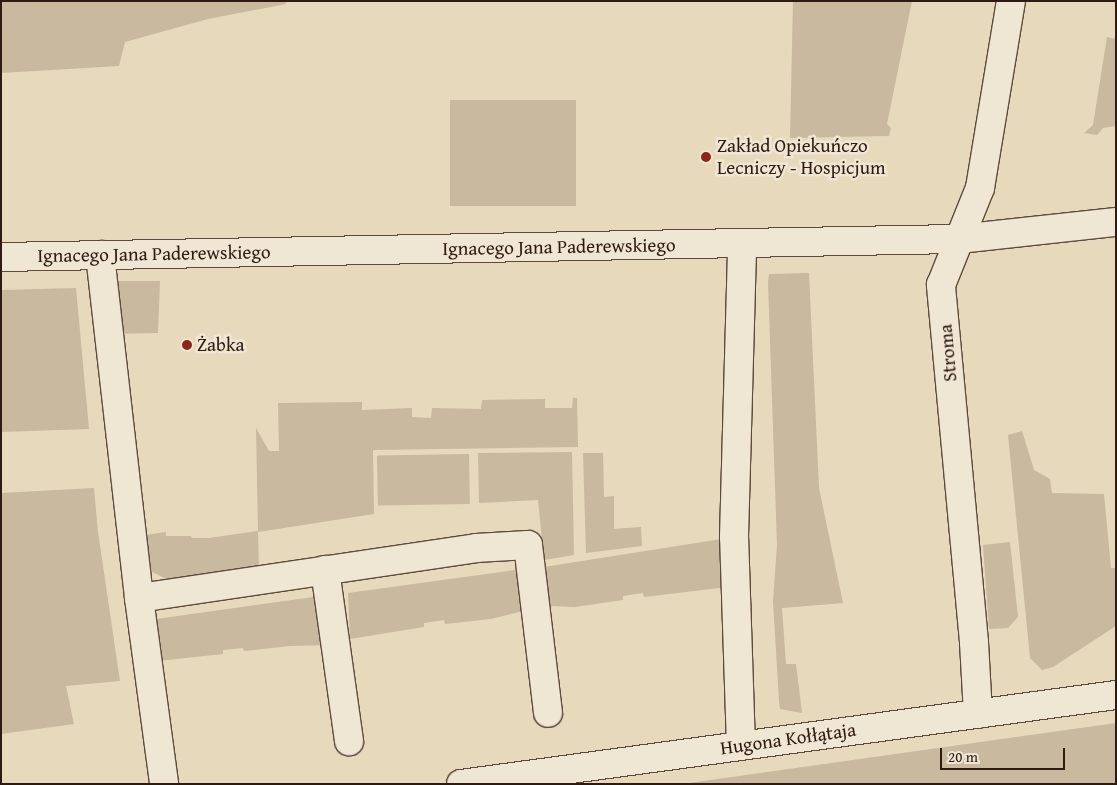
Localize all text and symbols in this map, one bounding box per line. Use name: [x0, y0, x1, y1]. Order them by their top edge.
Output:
place label: Zakład Opiekuńczo Lecniczy - Hospicjum: [717, 135, 885, 179]
marker: Zakład Opiekuńczo Lecniczy - Hospicjum: [699, 150, 713, 164]
street label: Ignacego Jana Paderewskiego: [442, 234, 676, 260]
street label: Ignacego Jana Paderewskiego: [37, 241, 271, 267]
street label: Stroma: [934, 323, 962, 383]
place label: Żabka: [197, 334, 245, 356]
marker: Żabka: [181, 339, 193, 351]
street label: Hugona Kołłątaja: [719, 718, 857, 760]
scale bar: [942, 738, 1067, 770]
text: 20 m: [948, 746, 978, 767]

